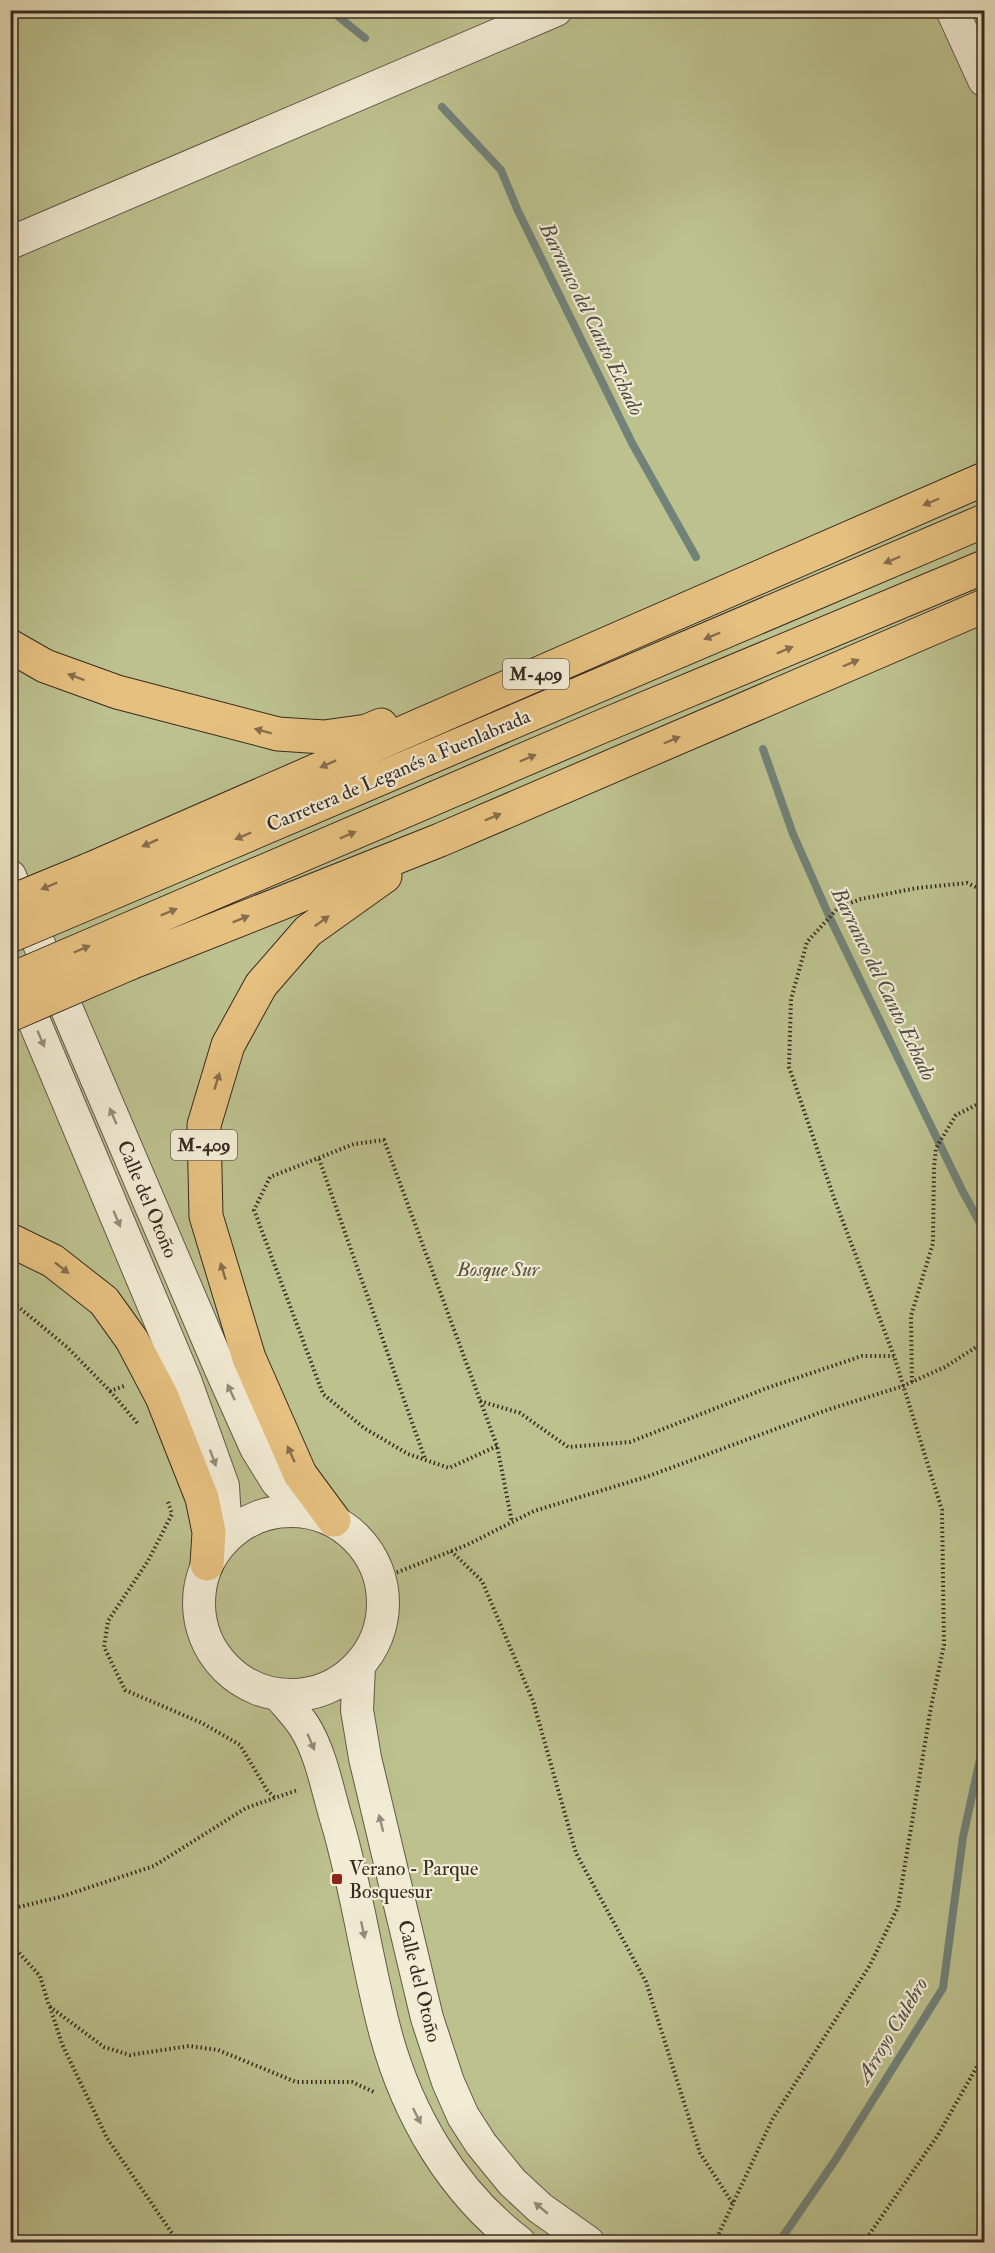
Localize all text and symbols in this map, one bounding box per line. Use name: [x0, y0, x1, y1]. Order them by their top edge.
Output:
water label: Barranco del Canto Echado: [533, 217, 650, 420]
one-way arrow: [921, 497, 939, 507]
one-way arrow: [883, 556, 901, 565]
one-way arrow: [703, 631, 721, 641]
one-way arrow: [776, 645, 794, 654]
one-way arrow: [843, 658, 861, 668]
road number: M-409: [503, 659, 569, 689]
one-way arrow: [66, 672, 84, 682]
street label: Carretera de Leganés a Fuenlabrada: [263, 703, 535, 837]
one-way arrow: [254, 725, 272, 735]
one-way arrow: [664, 735, 682, 745]
one-way arrow: [519, 753, 537, 763]
one-way arrow: [320, 760, 337, 769]
one-way arrow: [485, 812, 503, 822]
one-way arrow: [340, 830, 358, 840]
one-way arrow: [235, 832, 252, 841]
one-way arrow: [141, 838, 158, 847]
one-way arrow: [40, 881, 58, 891]
water label: Barranco del Canto Echado: [825, 882, 942, 1085]
one-way arrow: [161, 907, 178, 916]
one-way arrow: [232, 914, 250, 924]
one-way arrow: [314, 915, 330, 927]
one-way arrow: [74, 944, 92, 954]
one-way arrow: [36, 1031, 46, 1049]
one-way arrow: [213, 1072, 222, 1090]
one-way arrow: [108, 1107, 117, 1125]
road number: M-409: [171, 1130, 237, 1160]
street label: Calle del Otoño: [112, 1137, 184, 1262]
one-way arrow: [113, 1210, 122, 1228]
park label: Bosque Sur: [456, 1257, 541, 1282]
one-way arrow: [54, 1261, 69, 1273]
one-way arrow: [218, 1262, 227, 1280]
one-way arrow: [226, 1382, 236, 1400]
one-way arrow: [287, 1445, 296, 1462]
one-way arrow: [208, 1450, 218, 1468]
one-way arrow: [307, 1733, 316, 1751]
one-way arrow: [376, 1814, 386, 1833]
place label: Verano - Parque Bosquesur: [349, 1856, 478, 1904]
marker: Verano - Parque Bosquesur: [330, 1872, 344, 1886]
street label: Calle del Otoño: [392, 1917, 447, 2045]
one-way arrow: [358, 1920, 368, 1939]
water label: Arroyo Culebro: [849, 1973, 934, 2090]
one-way arrow: [412, 2108, 422, 2125]
one-way arrow: [533, 2202, 549, 2215]

